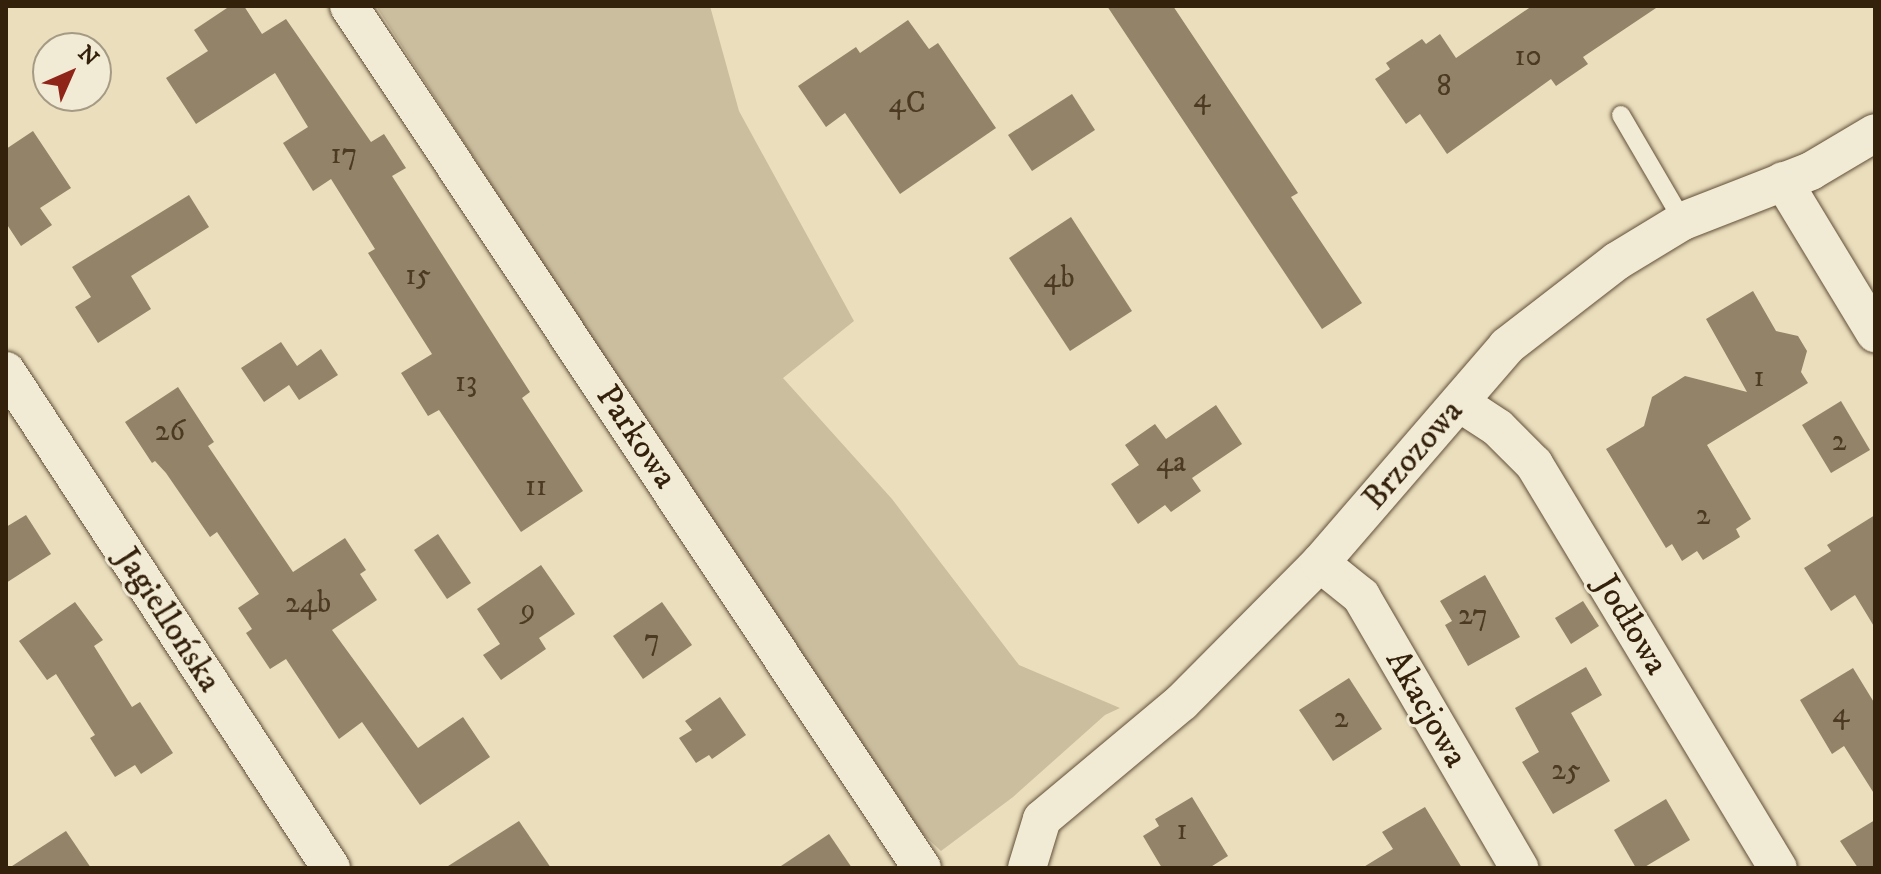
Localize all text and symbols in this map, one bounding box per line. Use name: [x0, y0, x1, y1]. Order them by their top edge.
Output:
north arrow: [32, 32, 112, 112]
house number: 10: [1514, 39, 1542, 75]
text: N: [72, 40, 104, 72]
house number: 8: [1436, 69, 1452, 105]
house number: 4: [1193, 81, 1211, 117]
house number: 4C: [888, 86, 926, 122]
house number: 17: [331, 137, 357, 173]
house number: 15: [405, 258, 431, 294]
house number: 4b: [1043, 261, 1075, 297]
house number: 1: [1753, 360, 1765, 396]
house number: 13: [455, 365, 477, 401]
street label: Parkowa: [587, 378, 685, 496]
street label: Brzozowa: [1354, 392, 1472, 518]
house number: 26: [155, 414, 185, 450]
house number: 2: [1832, 424, 1846, 460]
house number: 4a: [1156, 445, 1186, 481]
house number: 11: [525, 469, 547, 505]
house number: 2: [1696, 498, 1710, 534]
street label: Jagiellońska: [106, 540, 230, 700]
street label: Jodłowa: [1585, 568, 1677, 682]
house number: 24b: [285, 586, 331, 622]
house number: 9: [521, 592, 535, 628]
house number: 27: [1458, 598, 1488, 634]
house number: 7: [644, 623, 660, 659]
street label: Akacjowa: [1376, 643, 1476, 775]
house number: 4: [1832, 696, 1850, 732]
house number: 2: [1334, 701, 1348, 737]
house number: 25: [1551, 753, 1581, 789]
house number: 1: [1176, 813, 1188, 849]

